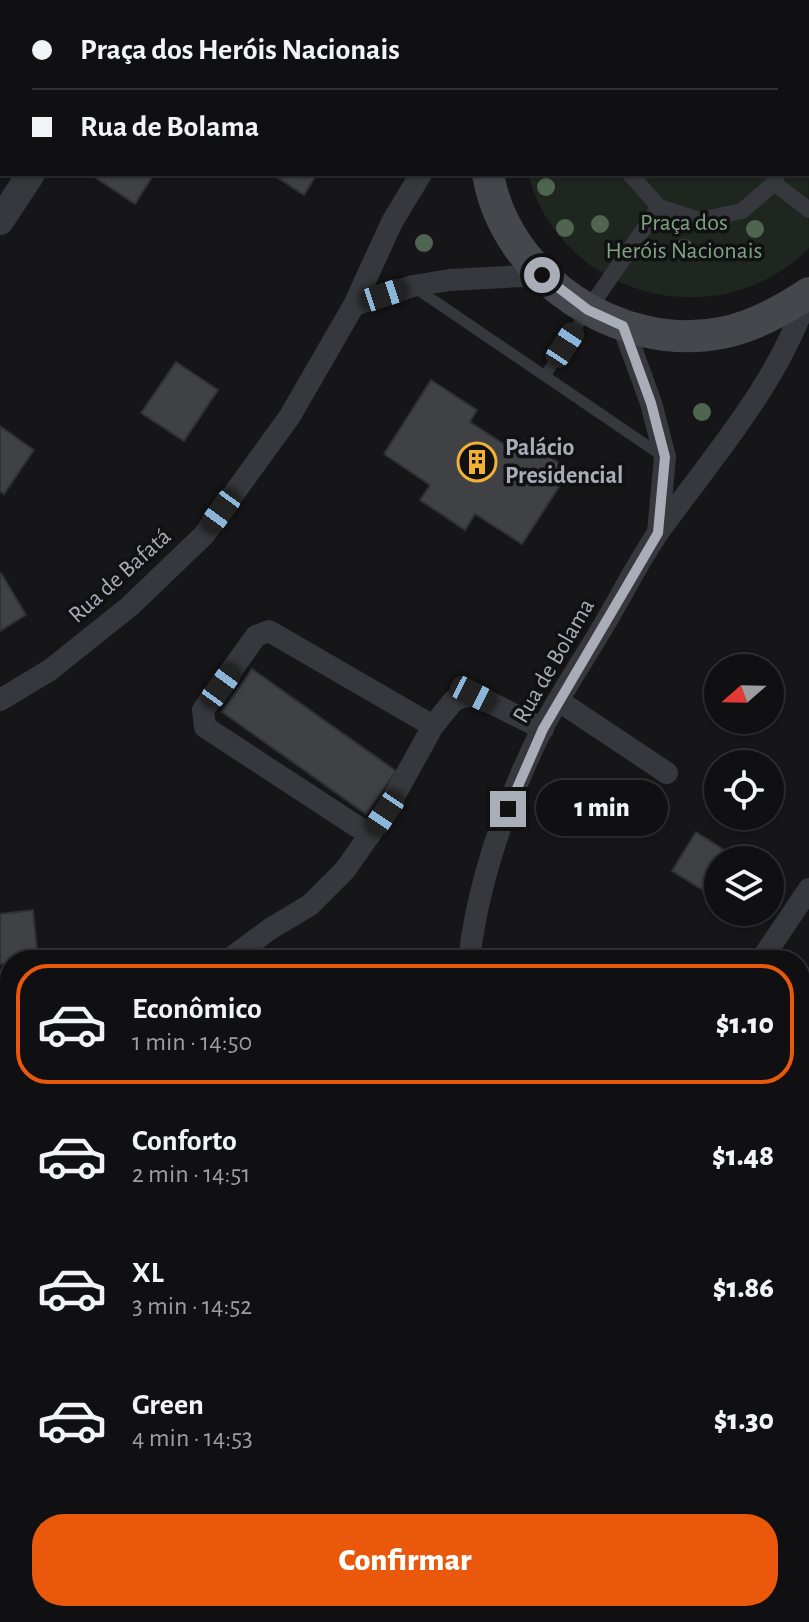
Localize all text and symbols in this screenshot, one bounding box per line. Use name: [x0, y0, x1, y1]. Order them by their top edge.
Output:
text: Praça dos Heróis Nacionais: [80, 35, 400, 65]
text: Rua de Bolama: [80, 112, 259, 142]
park label: Praça dos Heróis Nacionais: [606, 211, 762, 263]
route start: [524, 257, 560, 293]
car: [357, 276, 411, 314]
car: [542, 318, 588, 372]
place label: Palácio Presidencial: [505, 436, 623, 488]
building icon: Palácio Presidencial: [456, 441, 498, 483]
car: [197, 485, 245, 537]
street label: Rua de Bafatá: [64, 524, 176, 628]
street label: Rua de Bolama: [509, 595, 599, 727]
north arrow: [704, 654, 784, 734]
map controls: [704, 654, 784, 926]
car: [197, 660, 245, 712]
car: [446, 672, 500, 716]
button: locate: [704, 750, 784, 830]
callout: 1 min: [536, 781, 668, 837]
car: [362, 786, 408, 840]
route end: [490, 791, 526, 827]
text: 1 min: [574, 795, 630, 821]
button: layers: [704, 846, 784, 926]
icon: car: [36, 988, 108, 1060]
text: Econômico: [132, 994, 262, 1024]
text: $1.10: [716, 1009, 774, 1039]
text: 1 min · 14:50: [132, 1029, 252, 1055]
icon: car: [36, 1120, 108, 1192]
text: Conforto: [132, 1126, 237, 1156]
text: $1.48: [712, 1141, 774, 1171]
text: 2 min · 14:51: [132, 1161, 250, 1187]
icon: car: [36, 1252, 108, 1324]
text: XL: [132, 1258, 164, 1288]
text: $1.86: [713, 1273, 774, 1303]
text: 3 min · 14:52: [132, 1293, 252, 1319]
icon: car: [36, 1384, 108, 1456]
text: Green: [132, 1390, 204, 1420]
text: $1.30: [714, 1405, 774, 1435]
text: 4 min · 14:53: [132, 1425, 253, 1451]
button: Confirmar: [32, 1514, 778, 1606]

